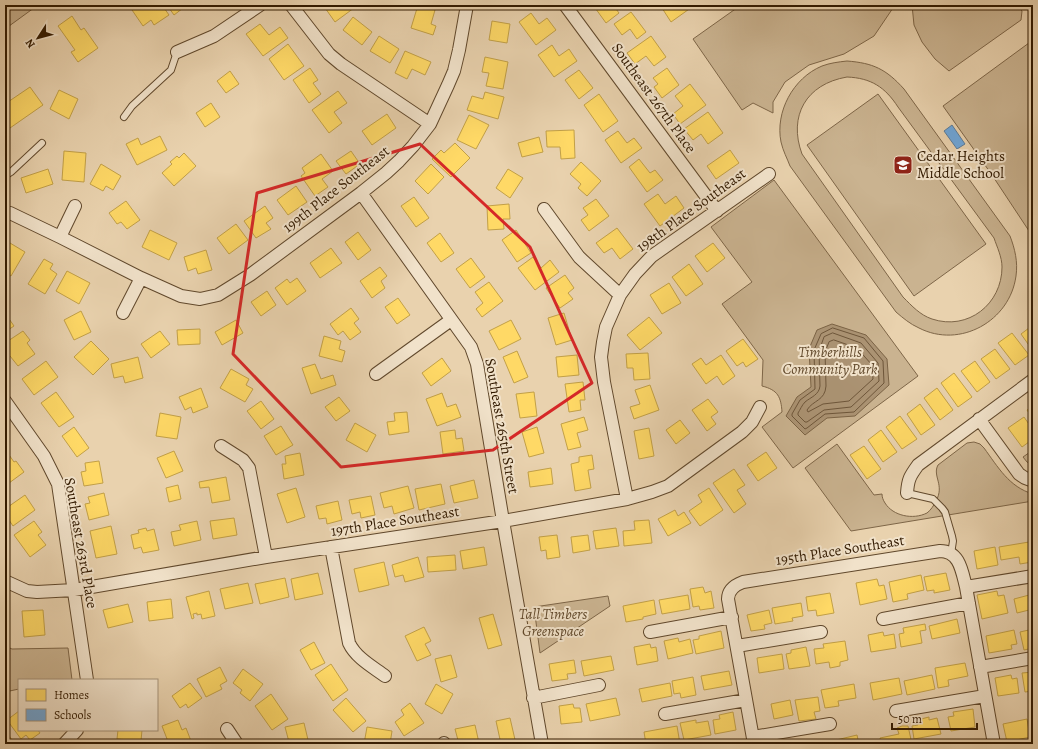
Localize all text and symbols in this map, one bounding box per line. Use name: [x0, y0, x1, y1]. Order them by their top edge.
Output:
north arrow: [18, 18, 58, 58]
text: N: [22, 36, 39, 51]
street label: Southeast 267th Place: [607, 39, 701, 157]
street label: 199th Place Southeast: [278, 141, 394, 237]
place label: Cedar Heights Middle School: [917, 146, 1005, 183]
school or university icon: Cedar Heights Middle School: [892, 154, 914, 176]
street label: 198th Place Southeast: [632, 163, 750, 257]
park label: Timberhills Community Park: [782, 342, 878, 379]
street label: Southeast 265th Street: [480, 357, 524, 495]
street label: Southeast 263rd Place: [60, 476, 102, 610]
street label: 197th Place Southeast: [329, 501, 461, 541]
street label: 195th Place Southeast: [774, 530, 906, 570]
park label: Tall Timbers Greenspace: [519, 604, 587, 641]
legend: [18, 679, 158, 731]
text: Homes: [54, 687, 89, 703]
scale bar: [892, 705, 977, 731]
text: Schools: [54, 707, 91, 723]
text: 50 m: [898, 711, 922, 727]

